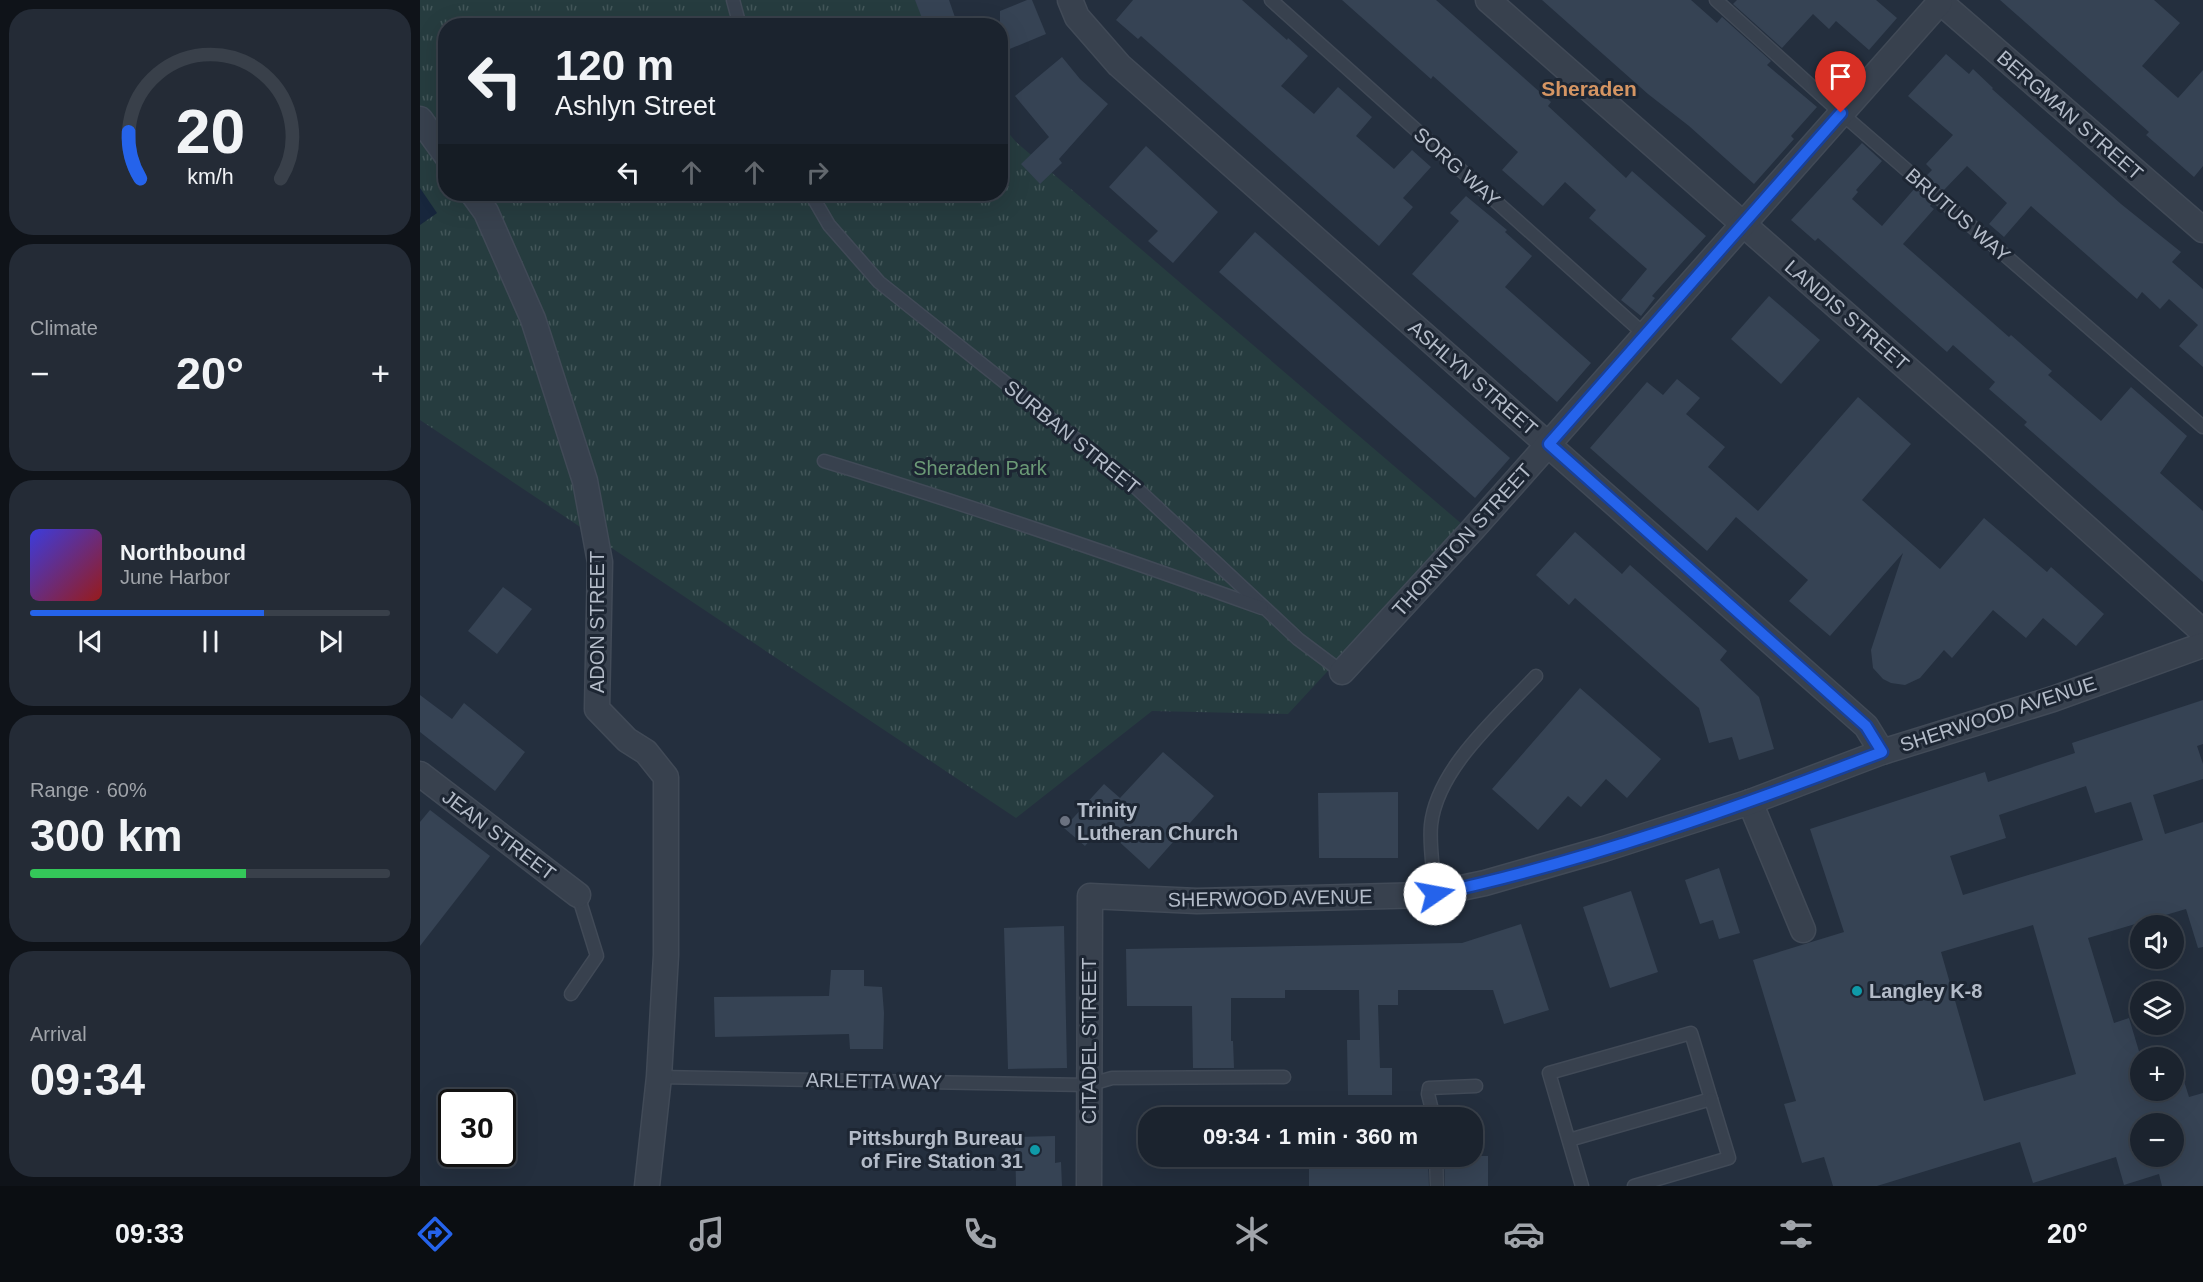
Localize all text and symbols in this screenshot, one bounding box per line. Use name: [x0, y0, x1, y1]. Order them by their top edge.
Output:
icon: left: [456, 42, 534, 120]
text: 120 m: [555, 42, 674, 89]
street label: BERGMAN STREET: [1993, 46, 2147, 184]
pin: [1815, 51, 1866, 113]
icon: arrive: [1824, 60, 1857, 93]
district label: Sheraden: [1541, 77, 1637, 100]
text: Ashlyn Street: [555, 91, 716, 121]
text: 20: [175, 97, 245, 166]
street label: SORG WAY: [1410, 123, 1504, 211]
icon: left: [612, 156, 645, 189]
icon: ahead: [675, 156, 708, 189]
icon: ahead: [738, 156, 771, 189]
icon: right: [801, 156, 834, 189]
street label: BRUTUS WAY: [1901, 164, 2015, 266]
text: km/h: [187, 166, 233, 190]
street label: LANDIS STREET: [1781, 255, 1913, 375]
street label: ASHLYN STREET: [1404, 316, 1542, 440]
text: Climate: [30, 317, 98, 339]
text: 20°: [176, 348, 244, 399]
text: −: [30, 355, 49, 392]
text: +: [371, 355, 390, 392]
street label: SURBAN STREET: [1000, 376, 1144, 498]
park label: Sheraden Park: [913, 457, 1048, 479]
street label: THORNTON STREET: [1388, 459, 1536, 621]
text: Northbound: [120, 540, 246, 565]
street label: ADON STREET: [586, 551, 608, 693]
text: June Harbor: [120, 566, 230, 588]
icon: previous: [74, 625, 107, 658]
icon: pause: [194, 625, 227, 658]
icon: next: [314, 625, 347, 658]
street label: SHERWOOD AVENUE: [1897, 672, 2099, 756]
text: Range · 60%: [30, 779, 147, 801]
street label: JEAN STREET: [438, 785, 560, 885]
place label: Trinity Lutheran Church: [1077, 799, 1238, 844]
text: 300 km: [30, 810, 183, 861]
marker: Trinity Lutheran Church: [1058, 814, 1072, 828]
position arrow: [1403, 862, 1467, 926]
street label: SHERWOOD AVENUE: [1167, 885, 1373, 911]
map controls: [2130, 915, 2184, 1167]
button: sound: [2130, 915, 2184, 969]
street label: CITADEL STREET: [1078, 958, 1100, 1124]
place label: Langley K-8: [1869, 980, 1982, 1002]
button: layers: [2130, 981, 2184, 1035]
marker: Langley K-8: [1850, 984, 1864, 998]
text: Arrival: [30, 1023, 87, 1045]
button: +: [2130, 1047, 2184, 1101]
text: 09:34: [30, 1054, 145, 1105]
street label: ARLETTA WAY: [806, 1069, 942, 1093]
speed limit sign: 30: [438, 1089, 516, 1167]
button: −: [2130, 1113, 2184, 1167]
text: 09:34 · 1 min · 360 m: [1203, 1124, 1418, 1149]
place label: Pittsburgh Bureau of Fire Station 31: [849, 1127, 1023, 1172]
marker: Pittsburgh Bureau of Fire Station 31: [1028, 1143, 1042, 1157]
icon: directions: [414, 1213, 456, 1255]
icon: music: [686, 1213, 728, 1255]
icon: phone: [959, 1213, 1001, 1255]
icon: climate: [1231, 1213, 1273, 1255]
icon: car: [1503, 1213, 1545, 1255]
icon: filters: [1775, 1213, 1817, 1255]
text: 09:33: [115, 1219, 184, 1249]
text: 20°: [2047, 1219, 2088, 1249]

